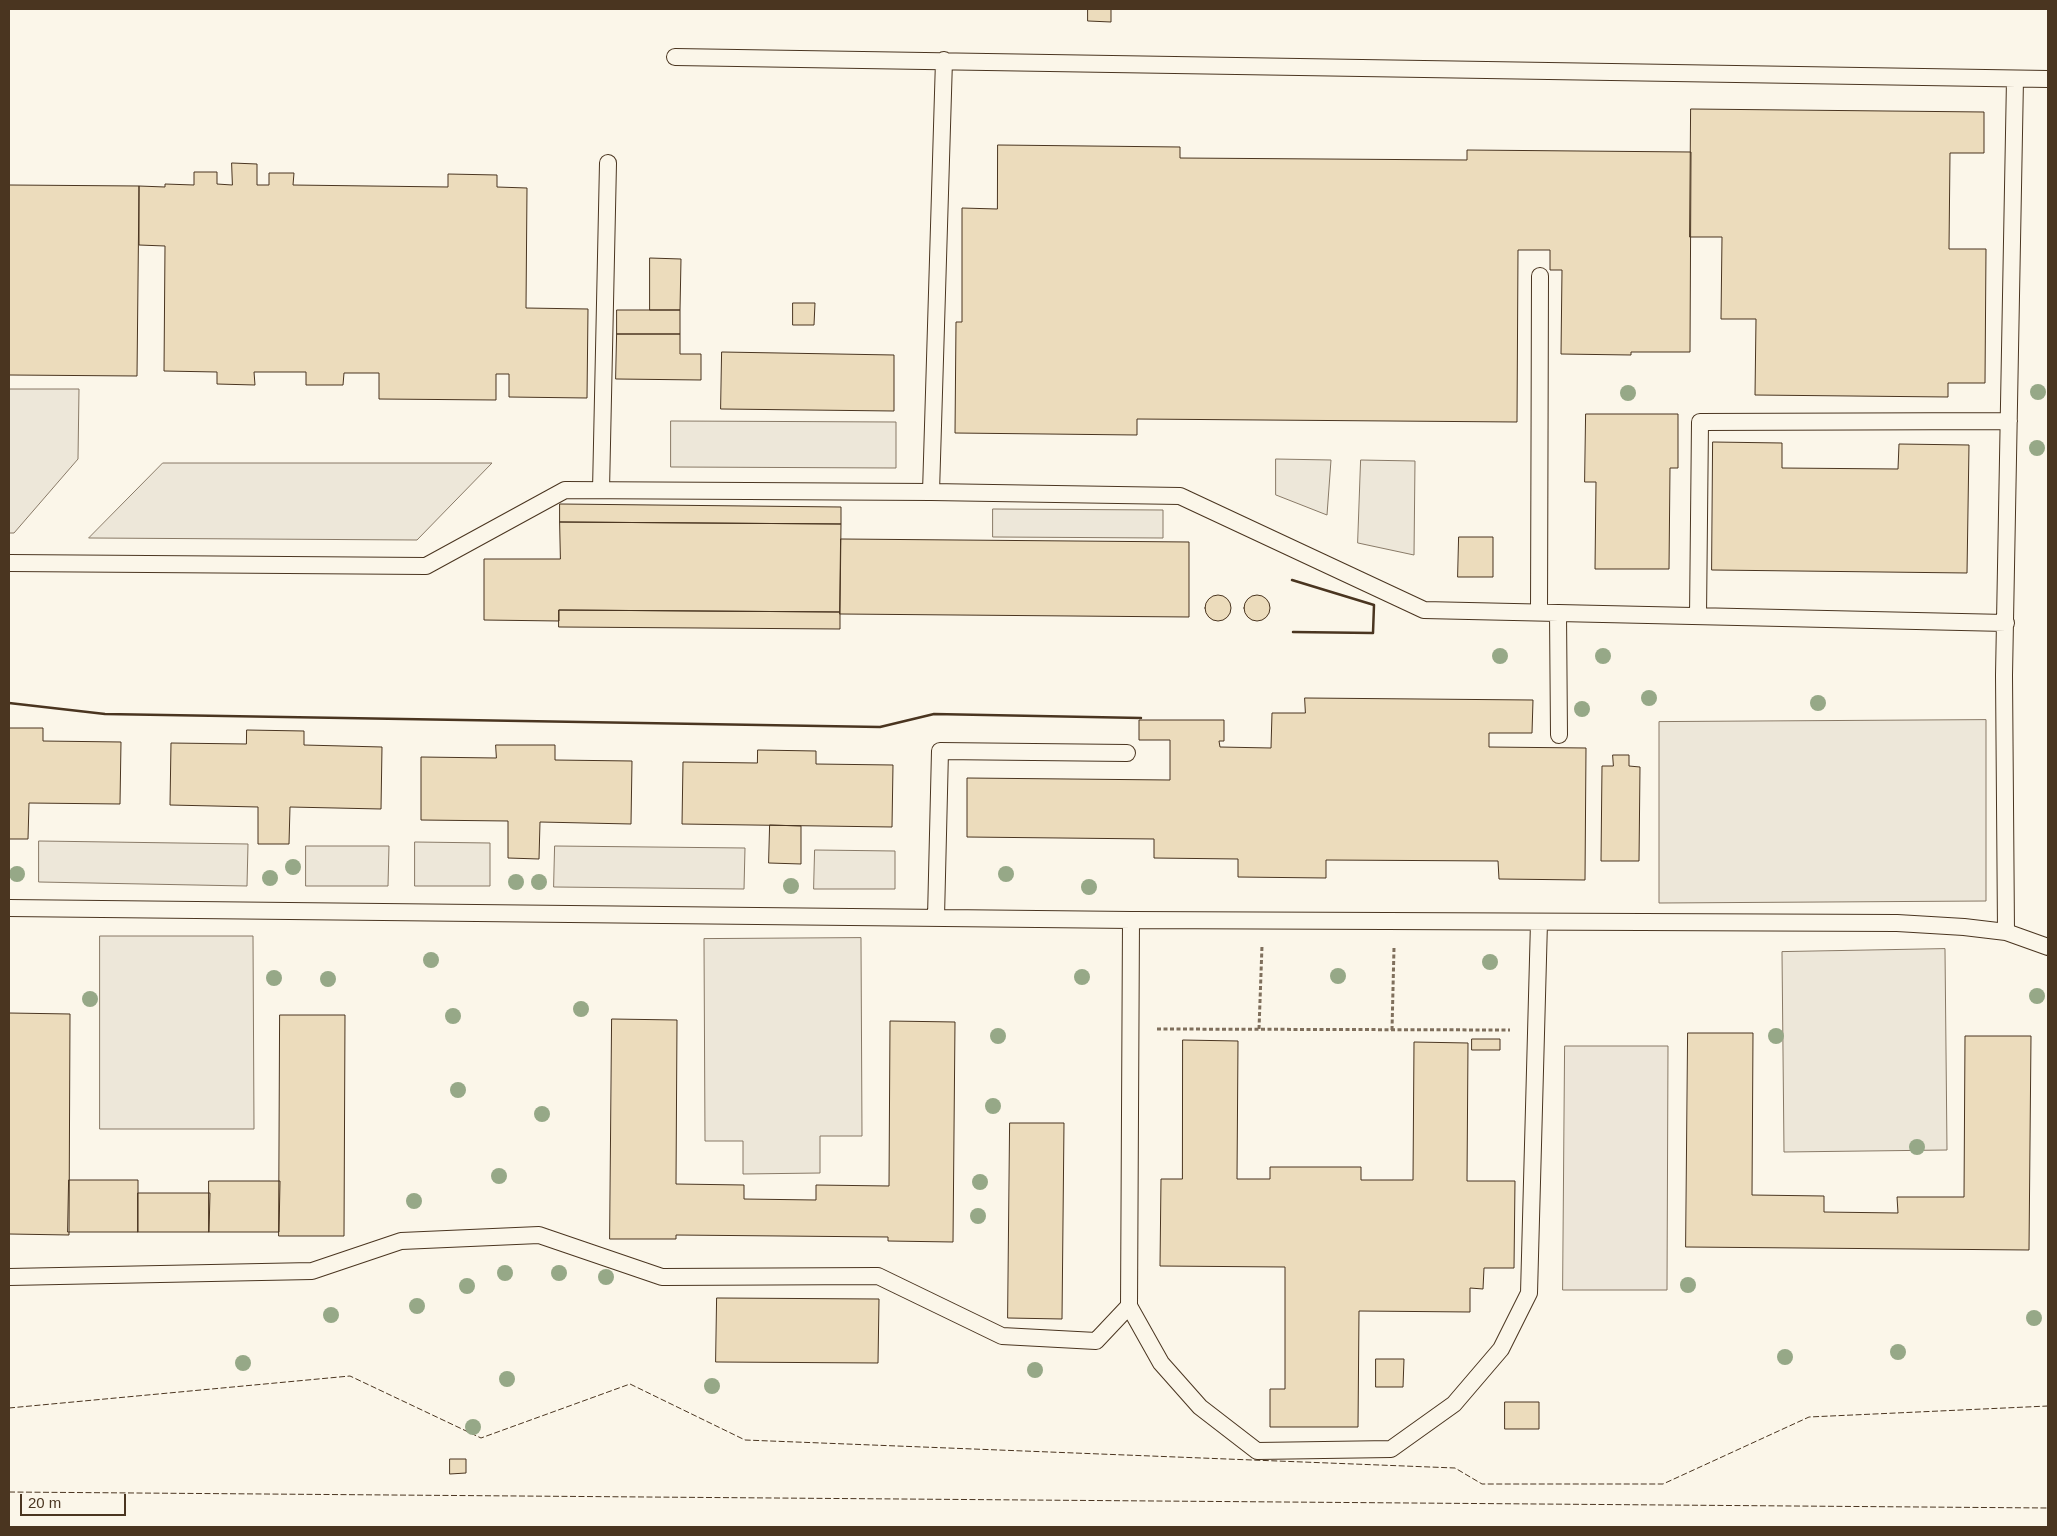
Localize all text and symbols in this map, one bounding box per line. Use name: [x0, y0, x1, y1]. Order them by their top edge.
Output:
scale bar: [22, 1484, 129, 1516]
text: 20 m: [28, 1494, 61, 1511]

